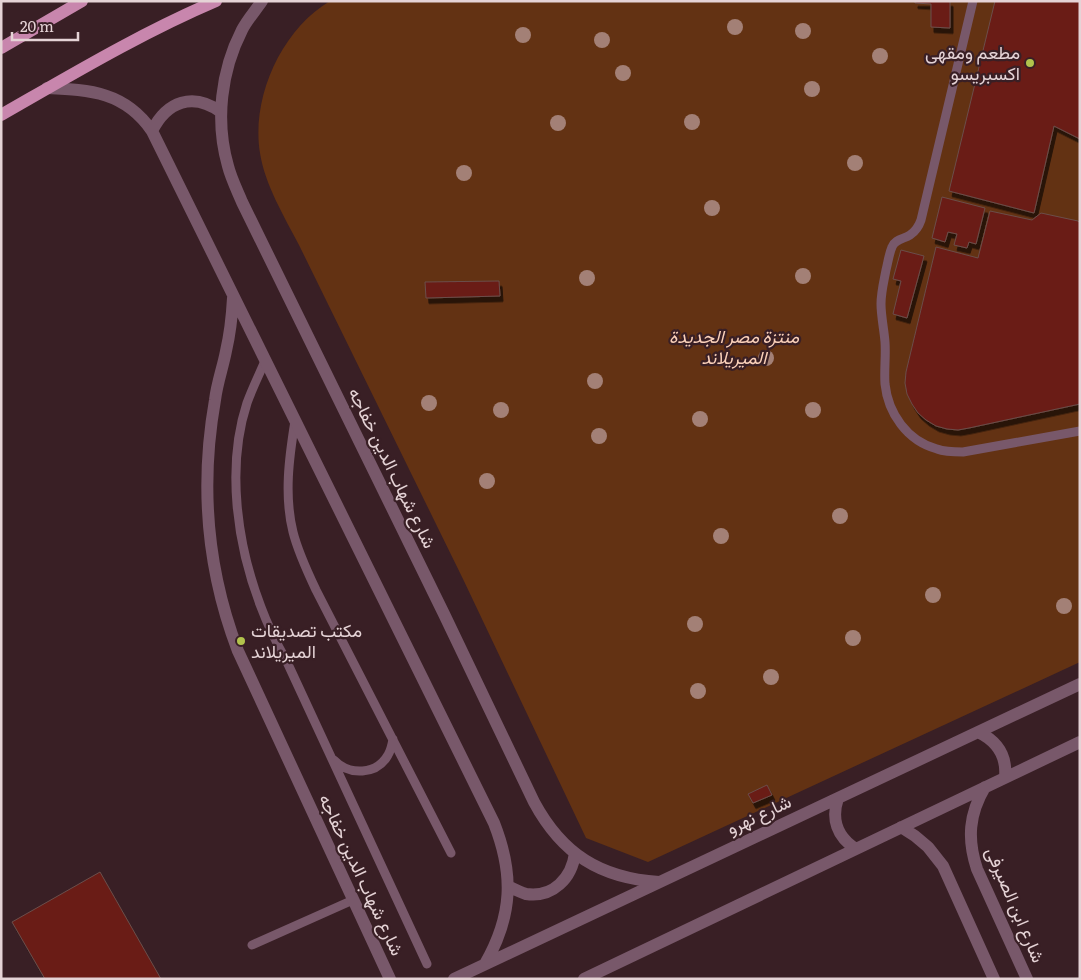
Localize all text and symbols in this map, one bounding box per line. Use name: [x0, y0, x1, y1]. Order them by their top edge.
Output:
scale bar: [12, 10, 79, 42]
text: 20 m: [20, 14, 54, 37]
place label: مطعم ومقهى اكسبريسو: [925, 38, 1020, 86]
marker: مطعم ومقهى اكسبريسو: [1024, 57, 1036, 69]
park label: منتزة مصر الجديدة الميريلاند: [669, 322, 799, 370]
street label: شارع شهاب الدين خفاجه: [343, 382, 444, 552]
place label: مكتب تصديقات الميريلاند: [251, 616, 362, 664]
marker: مكتب تصديقات الميريلاند: [235, 635, 247, 647]
street label: شارع نهرو: [722, 787, 795, 840]
street label: شارع شهاب الدين خفاجه: [313, 789, 412, 960]
street label: شارع ابن الصيرفى: [980, 842, 1053, 967]

